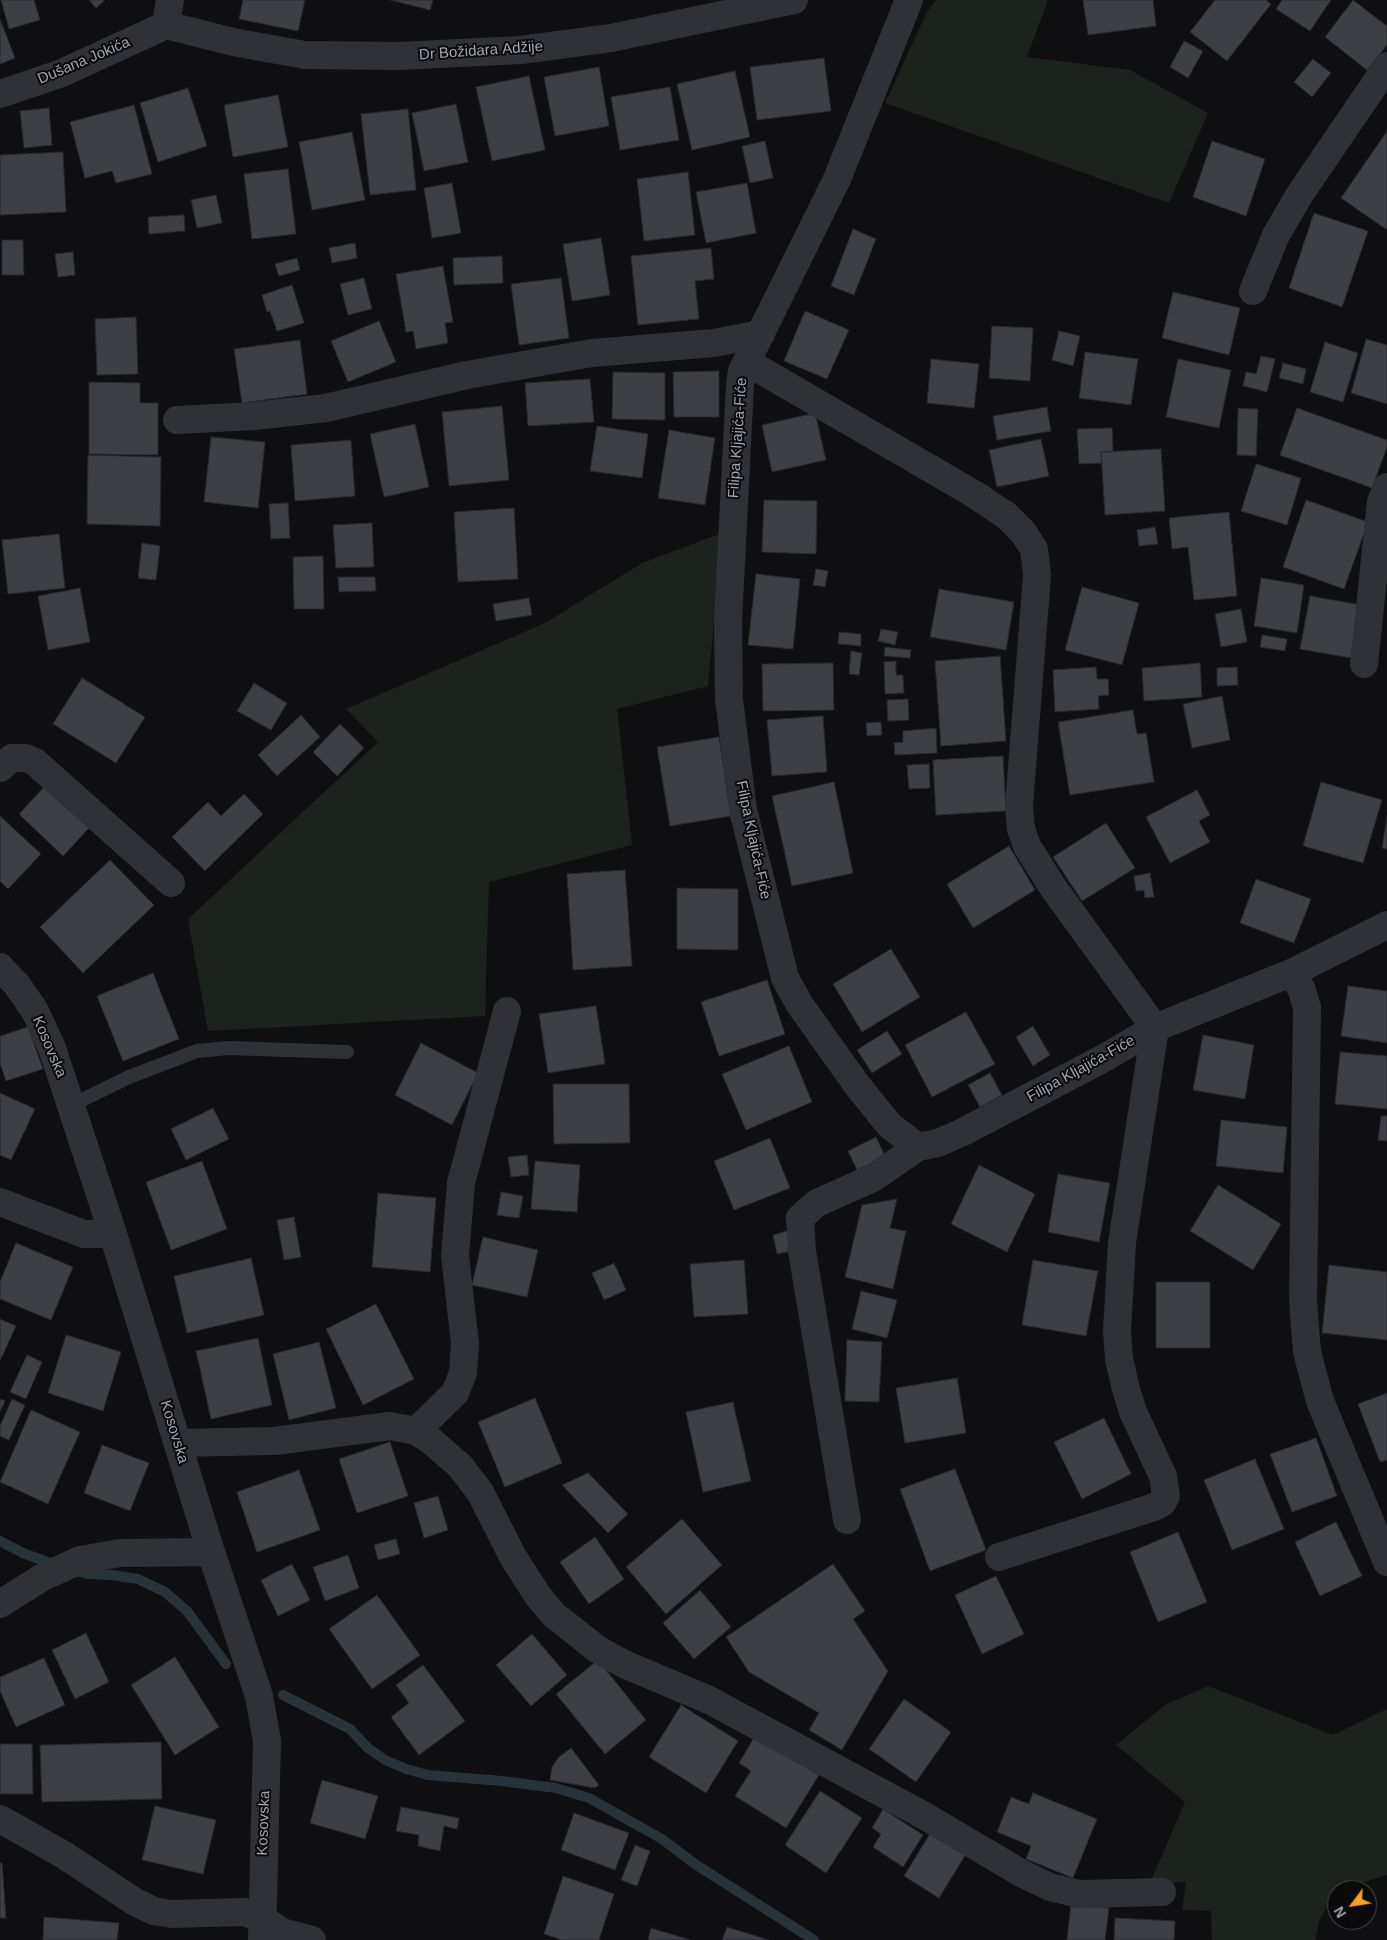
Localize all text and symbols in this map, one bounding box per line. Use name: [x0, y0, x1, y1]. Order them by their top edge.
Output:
street label: Dušana Jokića: [35, 33, 133, 89]
street label: Dr Božidara Adžije: [418, 38, 544, 64]
street label: Filipa Kljajića-Fiće: [725, 377, 751, 499]
street label: Filipa Kljajića-Fiće: [732, 779, 774, 901]
street label: Kosovska: [28, 1014, 70, 1080]
street label: Filipa Kljajića-Fiće: [1024, 1032, 1138, 1106]
street label: Kosovska: [156, 1398, 192, 1466]
street label: Kosovska: [254, 1790, 274, 1856]
north arrow: [1327, 1880, 1377, 1930]
text: N: [1331, 1904, 1349, 1921]

